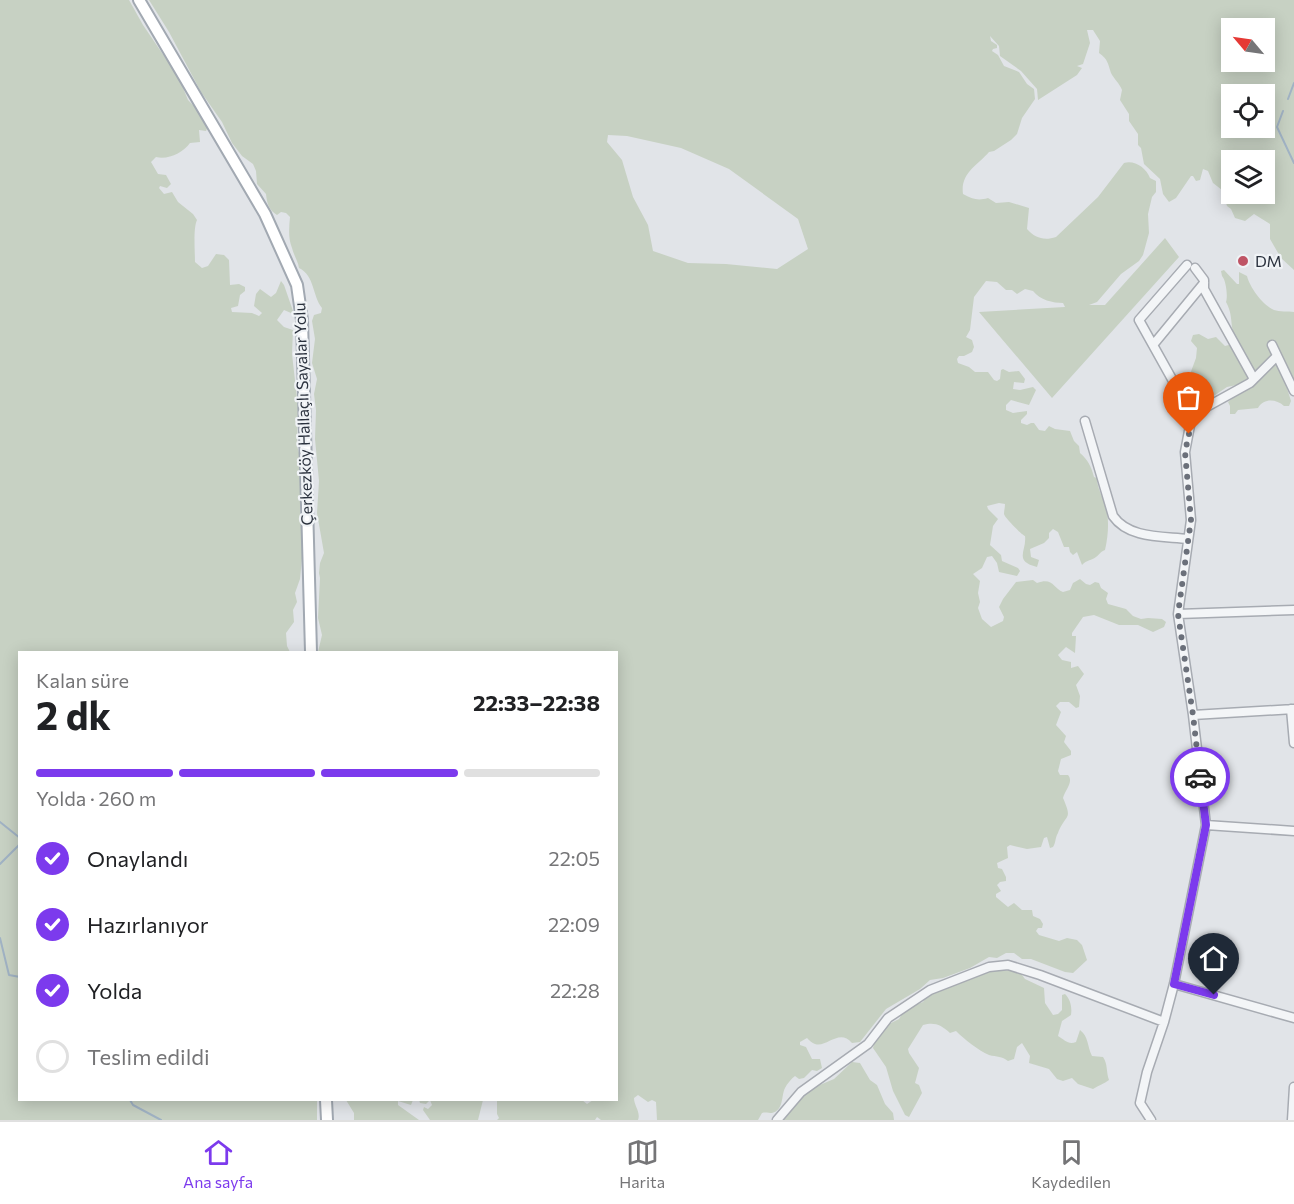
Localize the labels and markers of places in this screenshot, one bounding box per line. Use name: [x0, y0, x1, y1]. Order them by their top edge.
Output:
place label: DM: [1255, 251, 1282, 270]
marker: DM: [1236, 254, 1250, 268]
pin: [1163, 372, 1214, 434]
pin: [1188, 933, 1239, 995]

